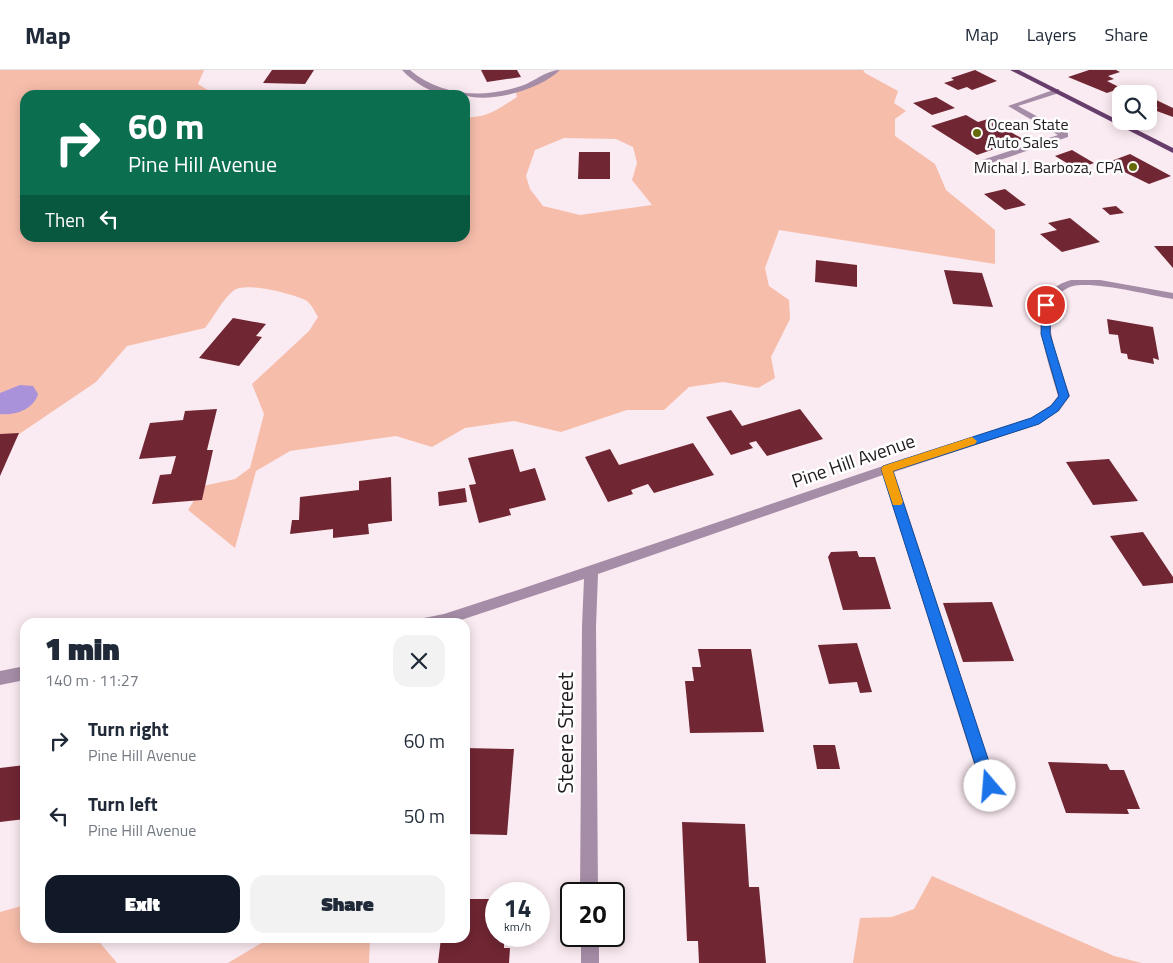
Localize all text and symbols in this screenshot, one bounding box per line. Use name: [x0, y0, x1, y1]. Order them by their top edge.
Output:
text: Map: [25, 17, 71, 53]
text: Map: [965, 21, 999, 48]
text: Layers: [1027, 21, 1076, 48]
text: Share: [1104, 21, 1148, 48]
map controls: [1112, 85, 1157, 130]
button: search: [1112, 85, 1157, 130]
text: 60 m: [128, 99, 204, 153]
icon: right: [45, 110, 110, 175]
place label: Ocean State Auto Sales: [987, 112, 1069, 154]
marker: Ocean State Auto Sales: [971, 127, 983, 139]
text: Pine Hill Avenue: [128, 147, 277, 181]
place label: Michal J. Barboza, CPA: [974, 155, 1123, 179]
marker: Michal J. Barboza, CPA: [1127, 161, 1139, 173]
text: Then: [45, 205, 85, 234]
icon: left: [95, 205, 123, 233]
pin: [1025, 284, 1067, 326]
icon: arrive: [1032, 291, 1060, 319]
street label: Pine Hill Avenue: [787, 425, 919, 495]
text: 1 min: [45, 626, 120, 672]
button: close: [393, 635, 445, 687]
text: 140 m · 11:27: [45, 668, 139, 692]
street label: Steere Street: [548, 672, 582, 794]
text: Turn right: [88, 714, 169, 743]
text: 60 m: [404, 726, 445, 755]
icon: right: [45, 727, 73, 755]
text: Pine Hill Avenue: [88, 743, 196, 767]
position arrow: [963, 759, 1015, 811]
text: Turn left: [88, 789, 158, 818]
text: 50 m: [404, 801, 445, 830]
icon: left: [45, 802, 73, 830]
text: Pine Hill Avenue: [88, 818, 196, 842]
button: Exit: [45, 875, 240, 933]
button: Share: [250, 875, 445, 933]
speed limit sign: 20: [560, 882, 625, 947]
text: 14: [503, 889, 532, 927]
text: km/h: [504, 917, 531, 936]

